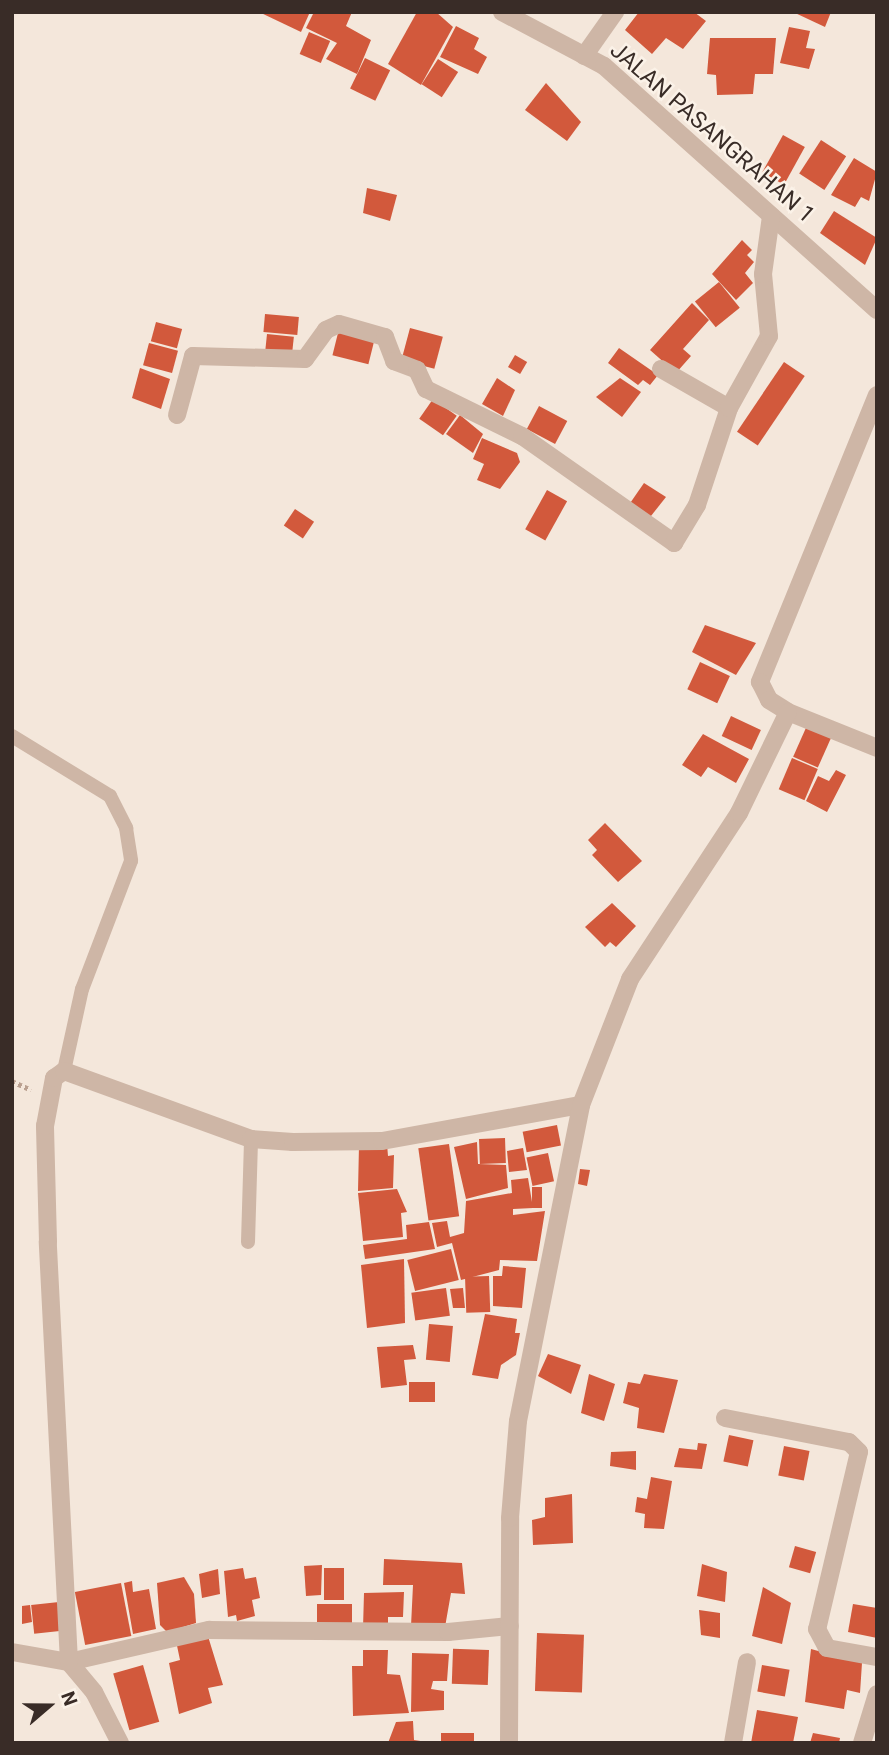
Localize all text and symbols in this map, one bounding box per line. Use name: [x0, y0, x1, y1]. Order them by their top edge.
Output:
street label: JALAN PASANGRAHAN 1: [604, 37, 820, 229]
north arrow: [14, 1671, 84, 1741]
text: N: [56, 1688, 82, 1709]

